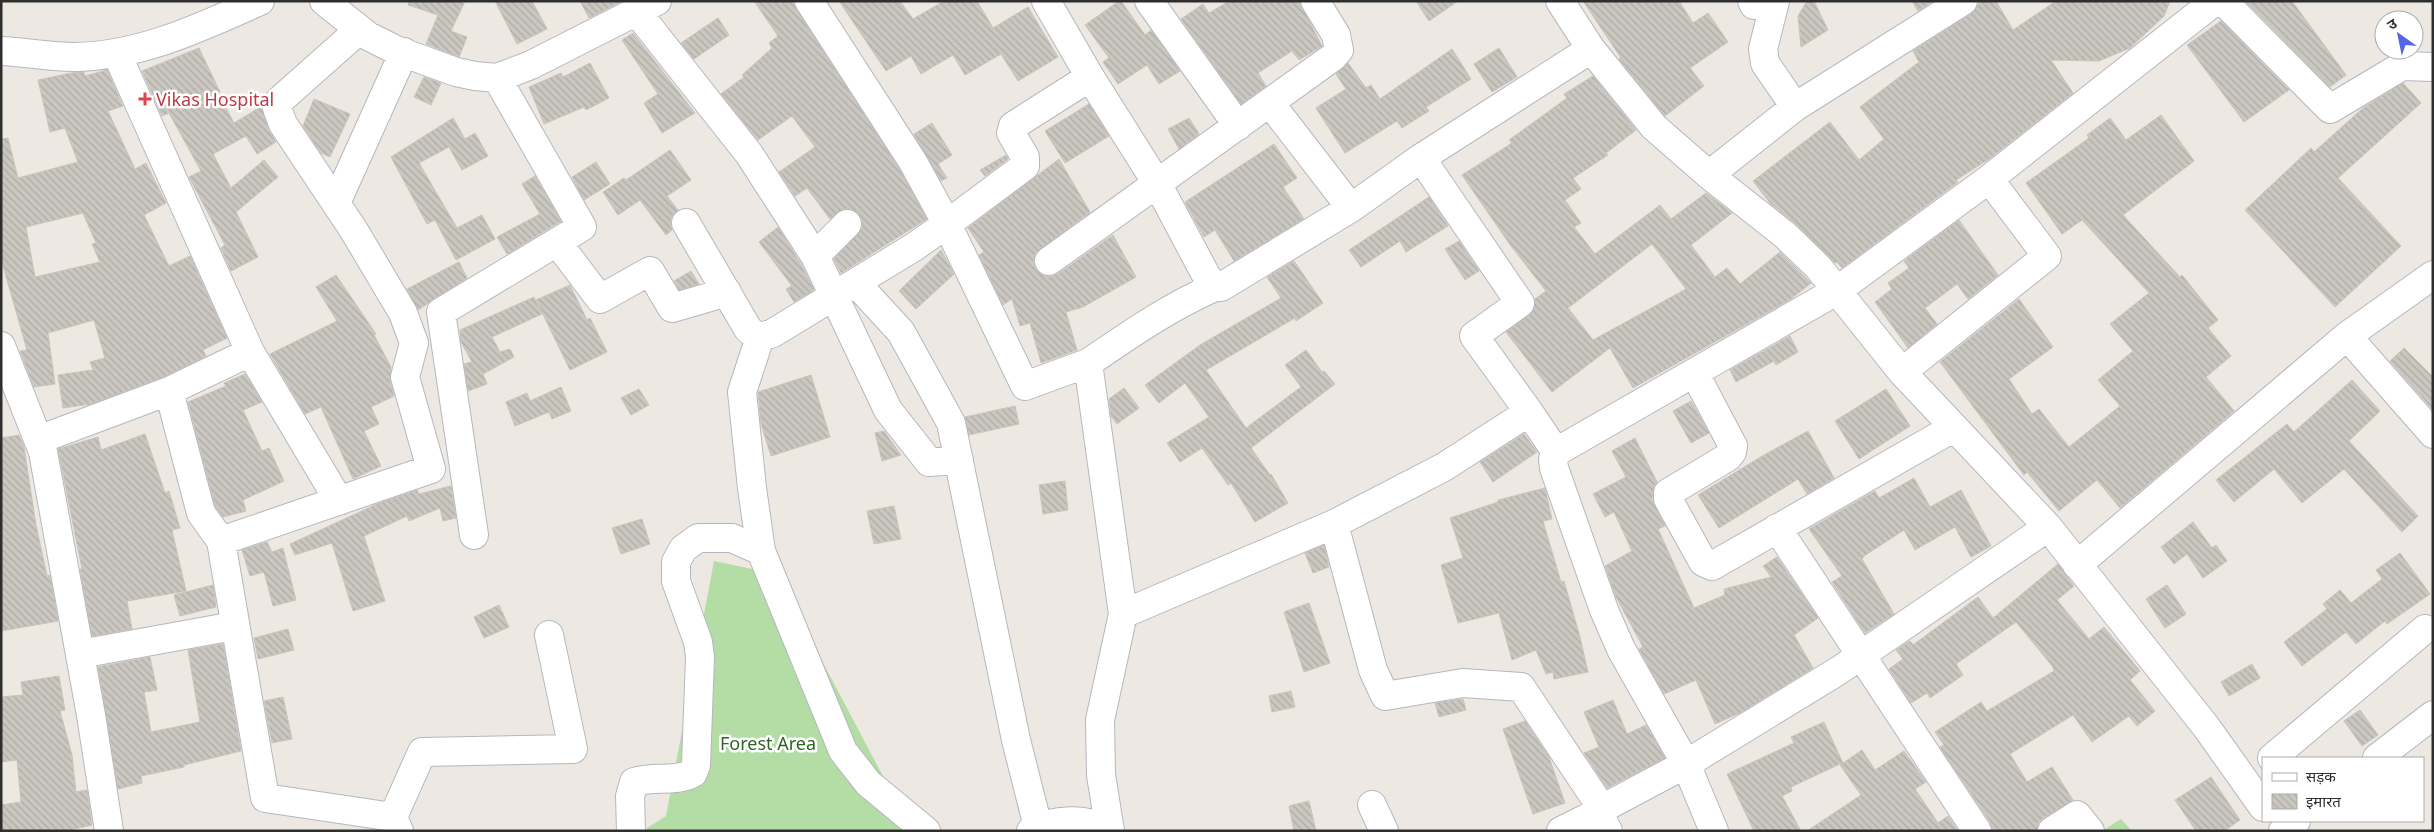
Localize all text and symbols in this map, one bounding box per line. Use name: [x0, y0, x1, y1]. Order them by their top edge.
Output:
north arrow: [2374, 10, 2424, 60]
text: उ: [2383, 13, 2401, 34]
place label: Vikas Hospital: [156, 87, 274, 111]
marker: Vikas Hospital: [138, 92, 152, 106]
park label: Forest Area: [720, 731, 816, 755]
legend: [2262, 757, 2424, 822]
text: सड़क: [2306, 766, 2336, 786]
text: इमारत: [2306, 791, 2341, 811]

